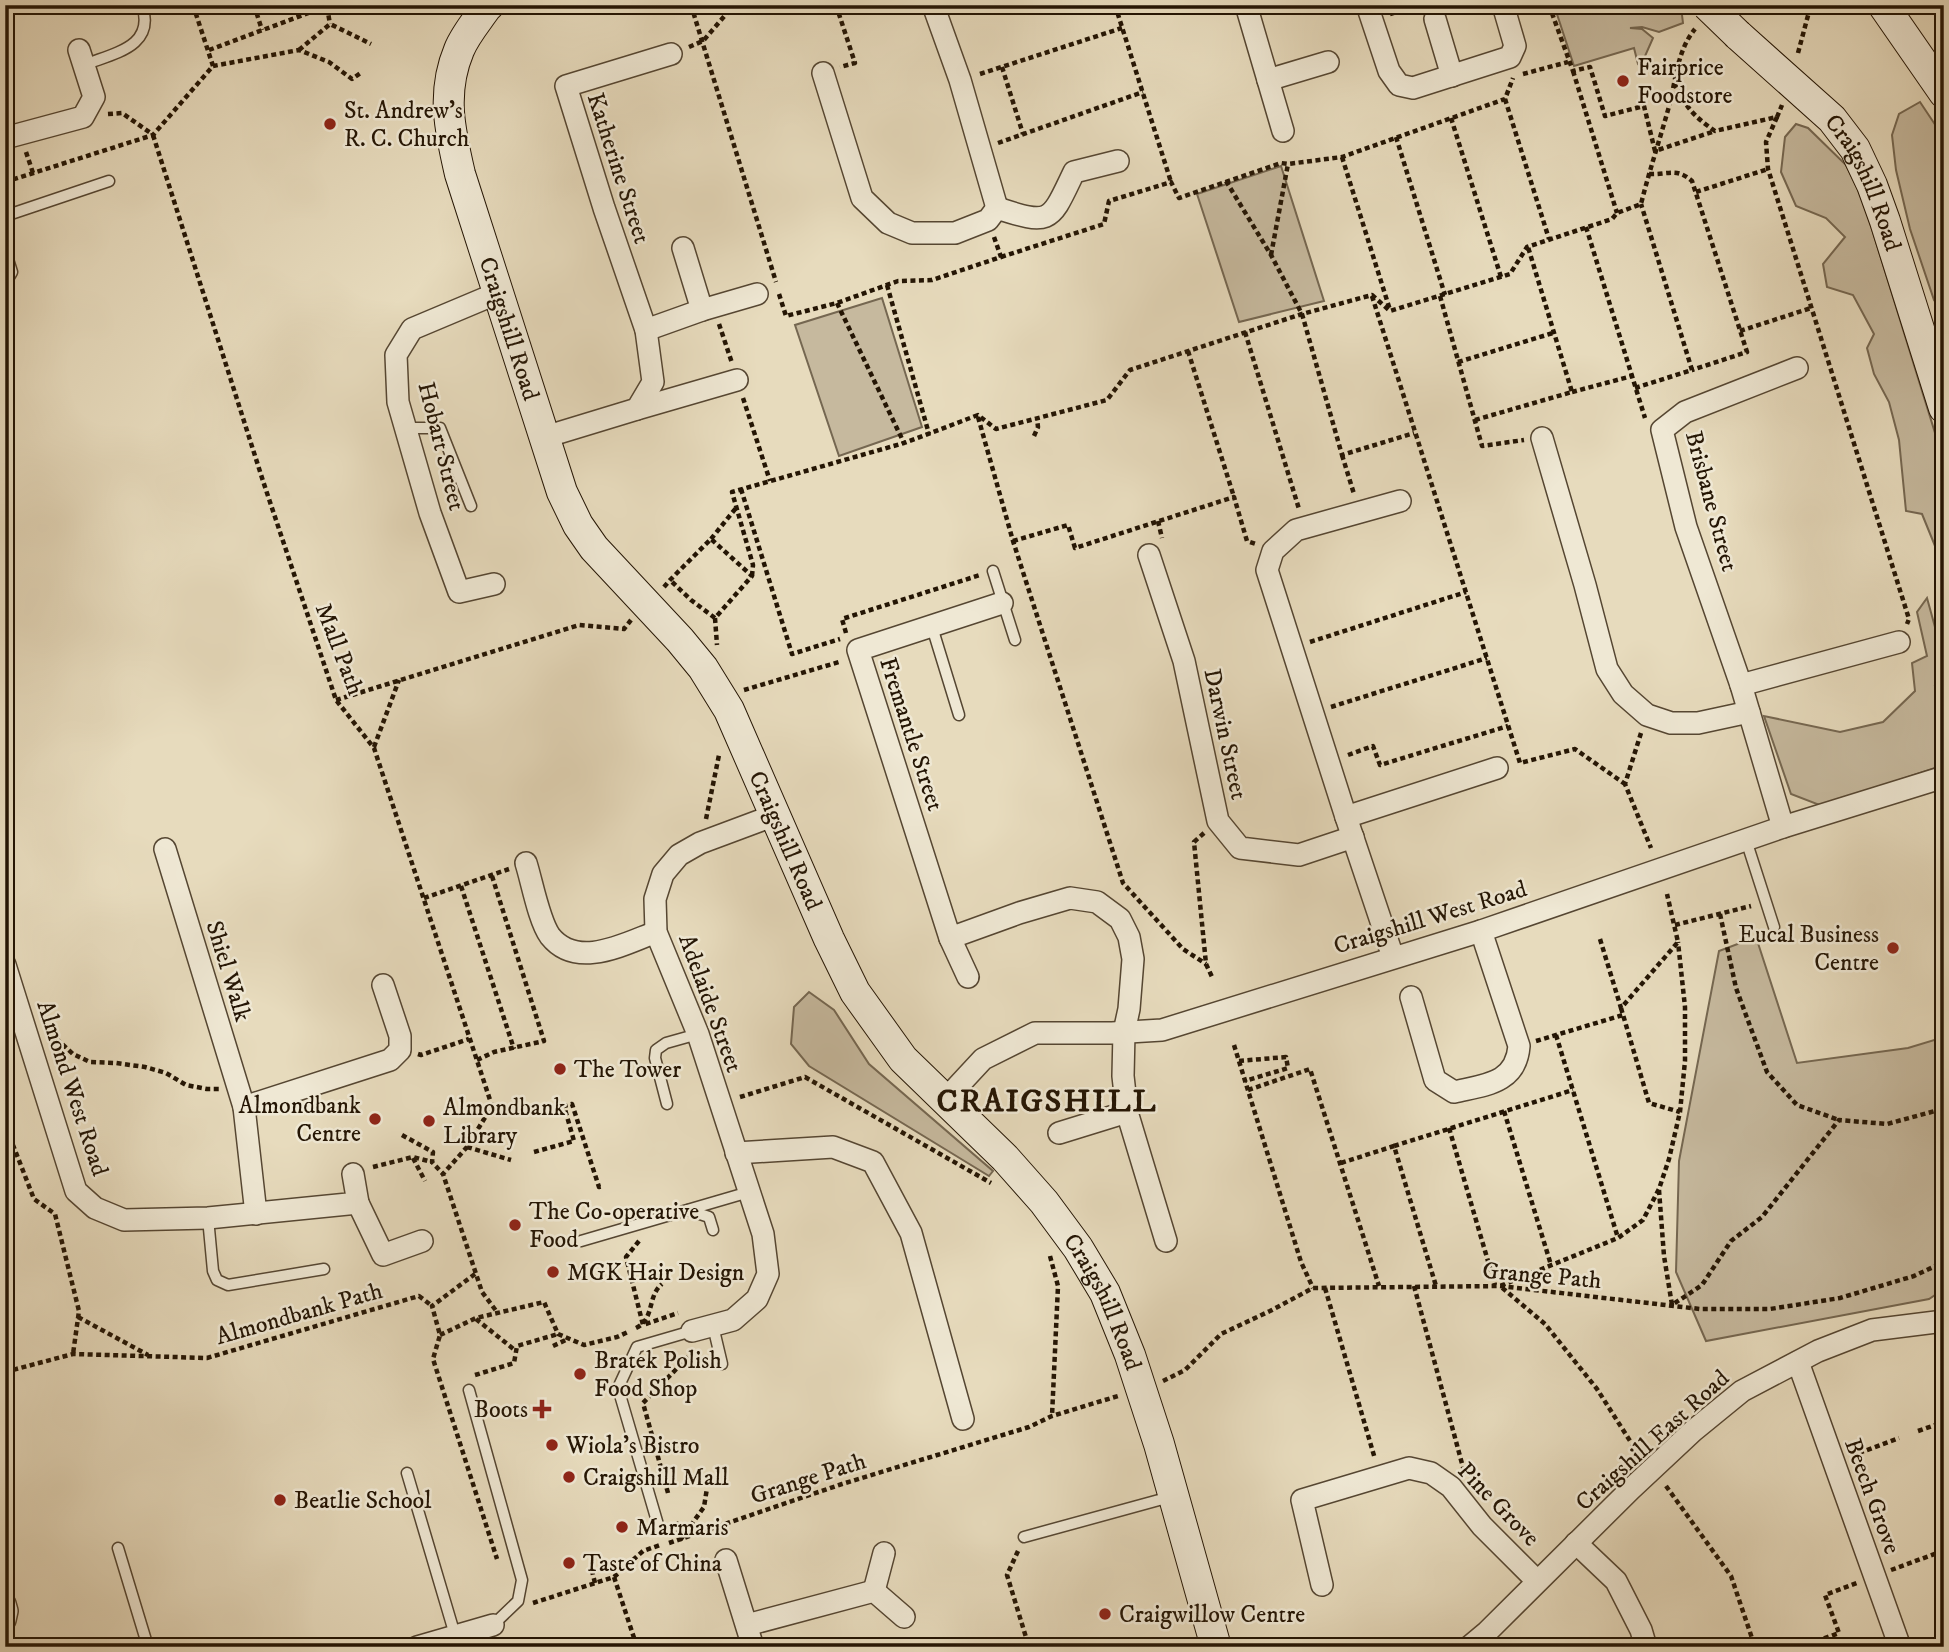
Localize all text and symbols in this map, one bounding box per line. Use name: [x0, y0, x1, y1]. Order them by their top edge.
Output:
place label: Fairprice Foodstore: [1637, 53, 1732, 111]
marker: Fairprice Foodstore: [1615, 73, 1631, 89]
street label: Katherine Street: [580, 89, 657, 248]
place label: St. Andrew's R. C. Church: [344, 96, 470, 154]
street label: Craigshill Road: [1818, 108, 1908, 255]
marker: St. Andrew's R. C. Church: [322, 116, 338, 132]
street label: Craigshill Road: [472, 253, 546, 404]
street label: Hobart Street: [411, 379, 472, 514]
street label: Brisbane Street: [1678, 428, 1744, 575]
street label: Mall Path: [308, 599, 370, 700]
street label: Fremantle Street: [872, 654, 950, 815]
street label: Darwin Street: [1197, 666, 1254, 803]
street label: Craigshill Road: [741, 766, 829, 915]
street label: Craigshill West Road: [1330, 874, 1531, 962]
street label: Shiel Walk: [199, 917, 258, 1025]
place label: Eucal Business Centre: [1738, 920, 1879, 978]
street label: Adelaide Street: [671, 930, 749, 1077]
marker: Eucal Business Centre: [1885, 940, 1901, 956]
street label: Almond West Road: [30, 997, 115, 1180]
place label: The Tower: [574, 1055, 681, 1085]
marker: The Tower: [552, 1061, 568, 1077]
district label: CRAIGSHILL: [936, 1082, 1158, 1122]
place label: Almondbank Centre: [239, 1091, 361, 1149]
place label: Almondbank Library: [443, 1093, 566, 1151]
marker: Almondbank Centre: [367, 1111, 383, 1127]
marker: Almondbank Library: [421, 1113, 437, 1129]
place label: The Co-operative Food: [529, 1197, 699, 1255]
marker: The Co-operative Food: [507, 1217, 523, 1233]
street label: Craigshill Road: [1056, 1228, 1148, 1374]
street label: Grange Path: [1481, 1256, 1603, 1296]
place label: MGK Hair Design: [567, 1258, 745, 1288]
marker: MGK Hair Design: [545, 1264, 561, 1280]
street label: Almondbank Path: [212, 1276, 386, 1352]
place label: Bratek Polish Food Shop: [594, 1346, 722, 1404]
street label: Craigshill East Road: [1569, 1364, 1736, 1518]
marker: Bratek Polish Food Shop: [572, 1366, 588, 1382]
place label: Boots: [474, 1395, 528, 1425]
marker: Boots: [534, 1401, 550, 1417]
place label: Wiola's Bistro: [565, 1431, 700, 1461]
street label: Beech Grove: [1837, 1434, 1907, 1558]
marker: Wiola's Bistro: [544, 1437, 560, 1453]
street label: Grange Path: [747, 1446, 870, 1512]
street label: Pine Grove: [1451, 1456, 1546, 1553]
place label: Craigshill Mall: [583, 1463, 730, 1493]
marker: Craigshill Mall: [561, 1469, 577, 1485]
place label: Beatlie School: [294, 1486, 432, 1516]
marker: Beatlie School: [272, 1492, 288, 1508]
place label: Marmaris: [636, 1513, 728, 1543]
marker: Marmaris: [614, 1519, 630, 1535]
place label: Taste of China: [583, 1549, 723, 1579]
marker: Taste of China: [561, 1555, 577, 1571]
place label: Craigwillow Centre: [1119, 1600, 1305, 1630]
marker: Craigwillow Centre: [1097, 1606, 1113, 1622]

